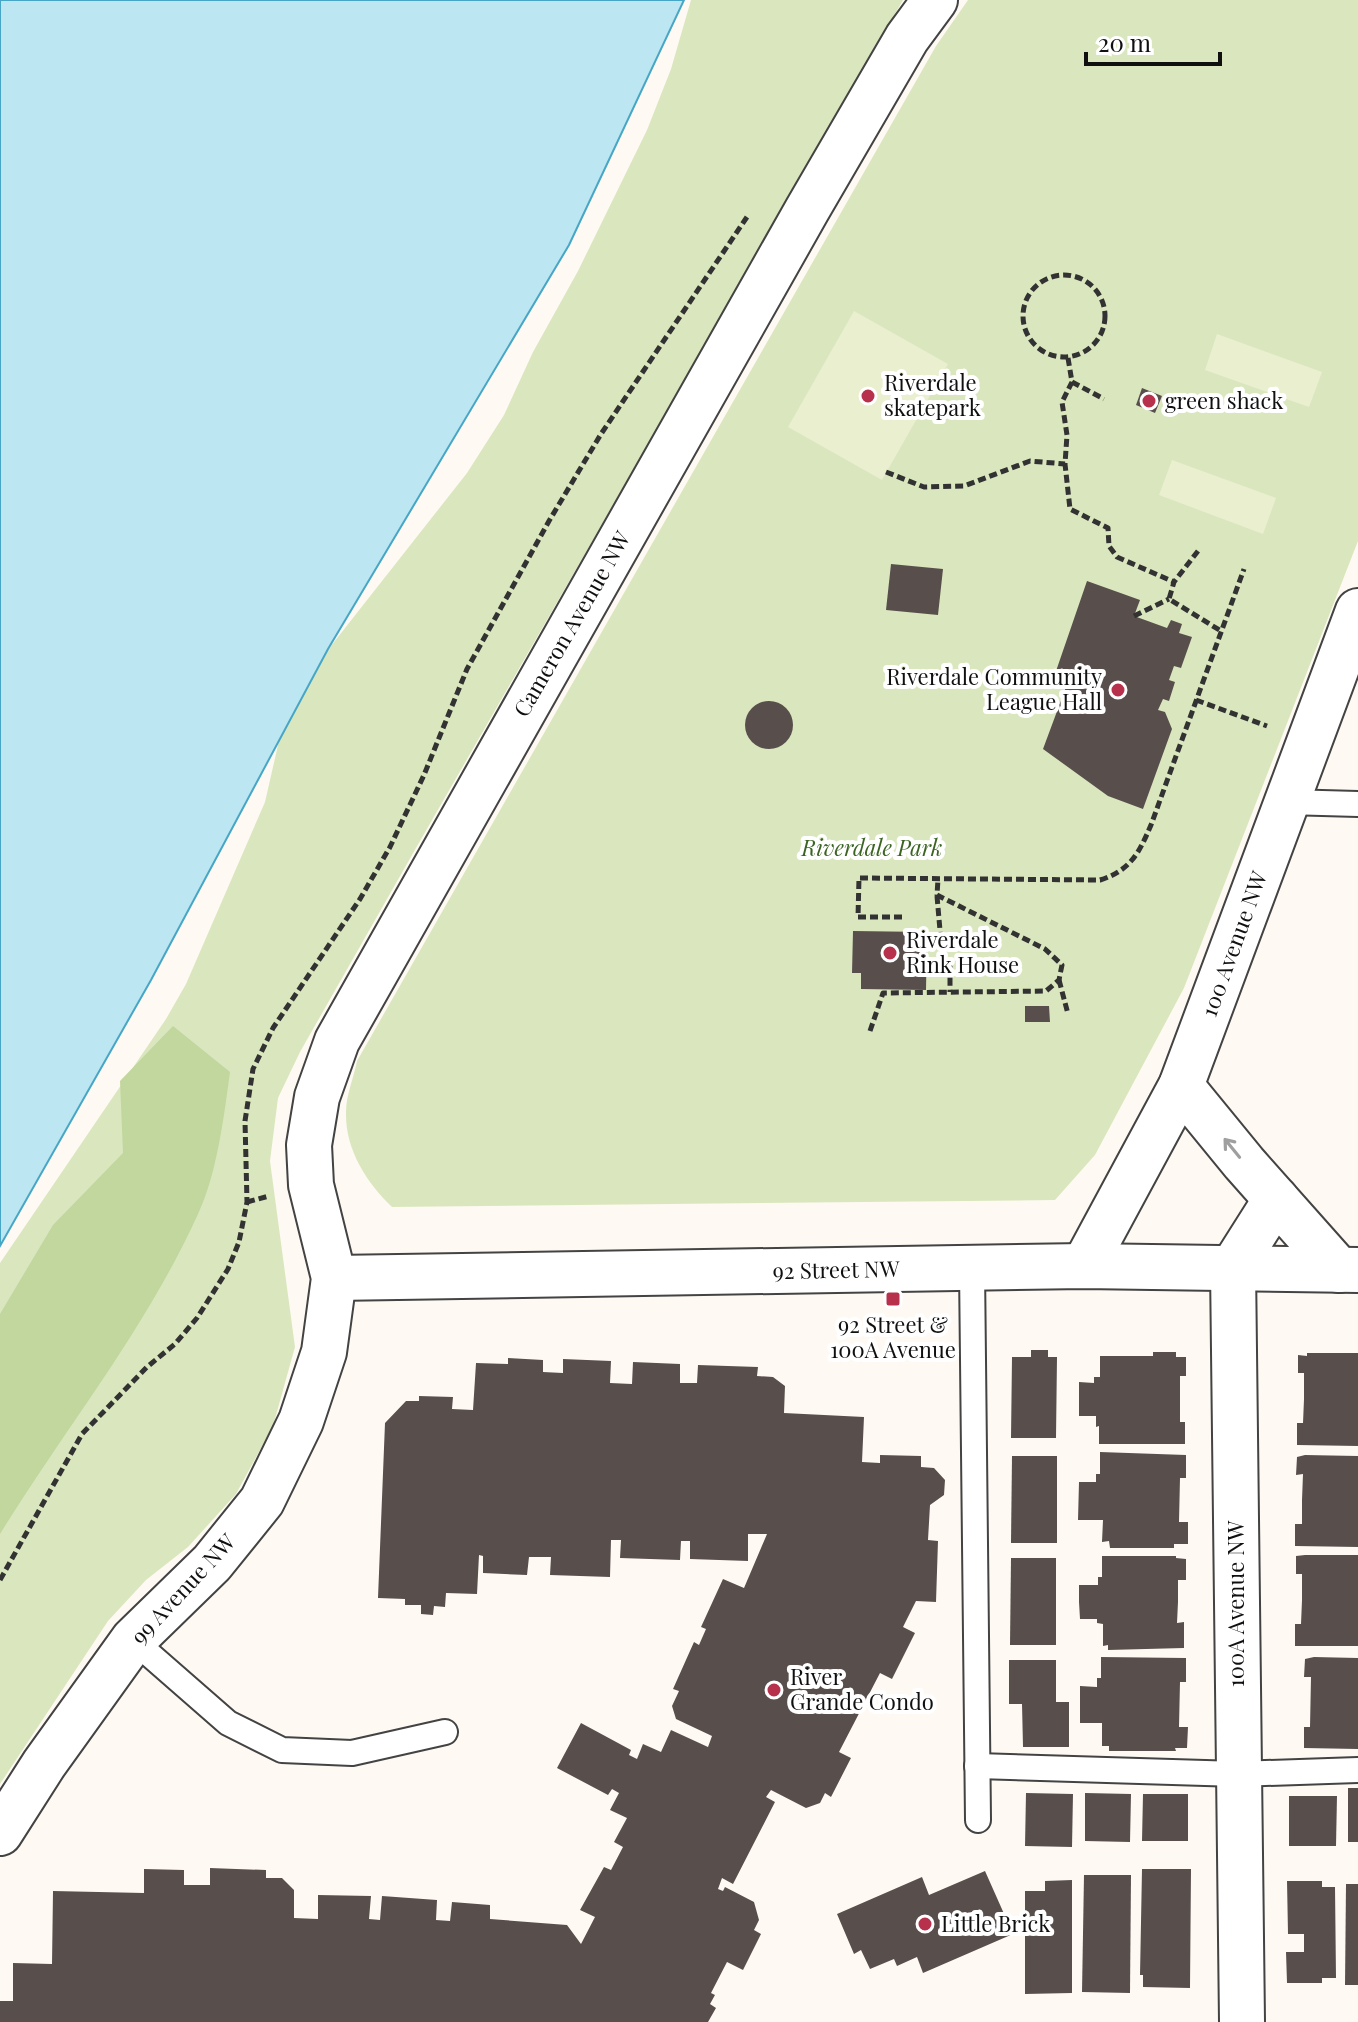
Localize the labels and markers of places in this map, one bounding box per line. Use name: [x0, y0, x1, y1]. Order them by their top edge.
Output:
place label: Riverdale skatepark: [884, 367, 981, 422]
place label: green shack: [1165, 385, 1283, 415]
marker: Riverdale skatepark: [859, 387, 877, 405]
marker: green shack: [1140, 392, 1158, 410]
place label: Riverdale Community League Hall: [886, 661, 1102, 716]
marker: Riverdale Community League Hall: [1109, 681, 1127, 699]
place label: Riverdale Rink House: [906, 924, 1019, 979]
marker: Riverdale Rink House: [881, 944, 899, 962]
marker: 92 Street & 100A Avenue: [884, 1290, 902, 1308]
place label: 92 Street & 100A Avenue: [830, 1309, 956, 1364]
place label: River Grande Condo: [790, 1661, 934, 1716]
marker: River Grande Condo: [765, 1681, 783, 1699]
place label: Little Brick: [941, 1908, 1050, 1938]
marker: Little Brick: [916, 1915, 934, 1933]

